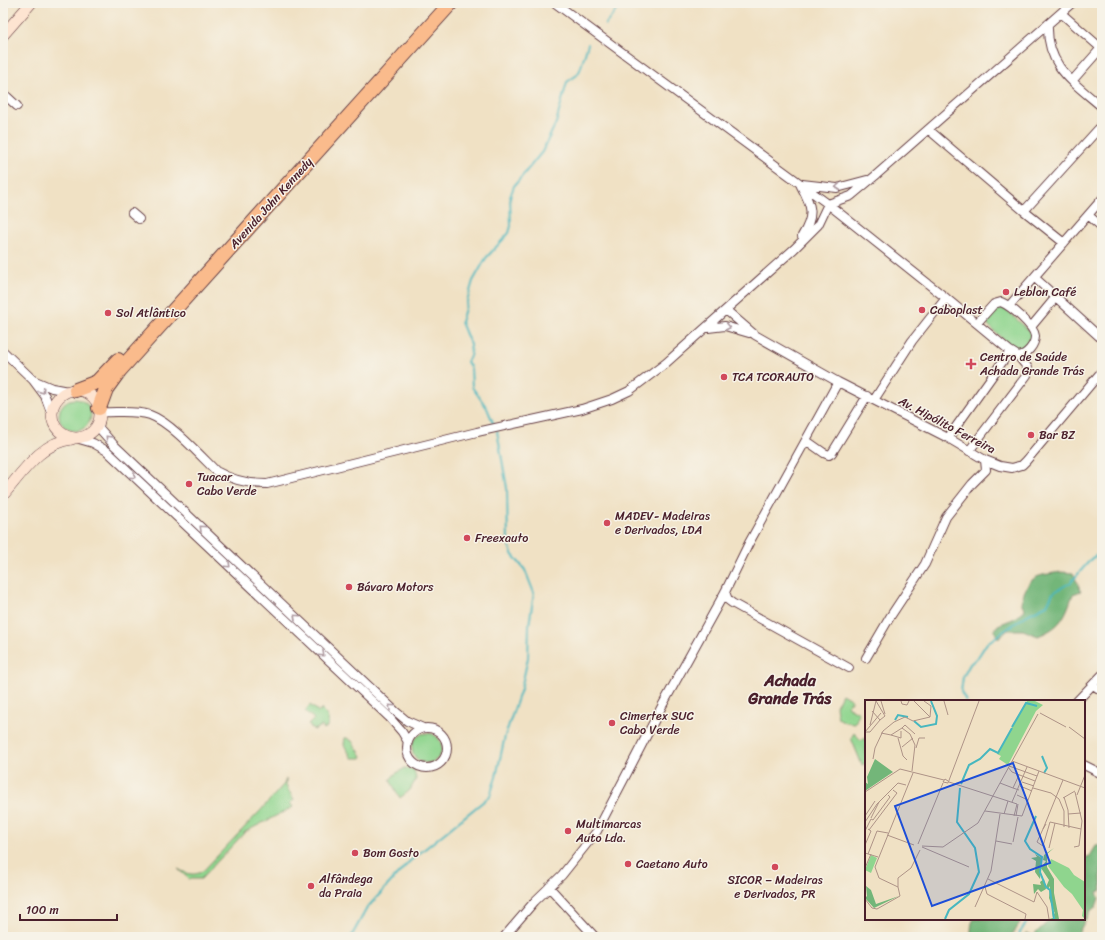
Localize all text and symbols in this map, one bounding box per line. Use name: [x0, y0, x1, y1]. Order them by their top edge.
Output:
street label: Avenida John Kennedy: [223, 151, 319, 255]
one-way arrow: [835, 183, 841, 192]
place label: Leblon Café: [1014, 281, 1076, 303]
marker: Leblon Café: [1001, 287, 1011, 297]
place label: Caboplast: [930, 299, 983, 321]
place label: Sol Atlântico: [116, 302, 186, 324]
marker: Caboplast: [917, 305, 927, 315]
marker: Sol Atlântico: [103, 308, 113, 318]
one-way arrow: [725, 322, 731, 331]
place label: Centro de Saúde Achada Grande Trás: [979, 346, 1085, 382]
marker: Centro de Saúde Achada Grande Trás: [965, 358, 977, 370]
place label: TCA TCORAUTO: [732, 366, 814, 388]
marker: TCA TCORAUTO: [719, 372, 729, 382]
one-way arrow: [37, 387, 44, 394]
street label: Av. Hipólito Ferreira: [893, 390, 1000, 460]
place label: Bar BZ: [1039, 424, 1075, 446]
marker: Bar BZ: [1026, 430, 1036, 440]
one-way arrow: [105, 436, 112, 443]
place label: Tuacar Cabo Verde: [197, 466, 257, 502]
one-way arrow: [128, 471, 136, 479]
marker: Tuacar Cabo Verde: [184, 479, 194, 489]
place label: MADEV- Madeiras e Derivados, LDA: [615, 505, 710, 541]
marker: MADEV- Madeiras e Derivados, LDA: [602, 518, 612, 528]
one-way arrow: [199, 525, 207, 533]
place label: Freexauto: [475, 527, 528, 549]
marker: Freexauto: [462, 533, 472, 543]
one-way arrow: [223, 560, 231, 568]
place label: Bávaro Motors: [357, 576, 434, 598]
marker: Bávaro Motors: [344, 582, 354, 592]
one-way arrow: [293, 615, 301, 622]
one-way arrow: [318, 650, 325, 657]
district label: Achada Grande Trás: [747, 666, 832, 713]
inset map: [865, 700, 1085, 920]
one-way arrow: [388, 704, 395, 711]
place label: Cimertex SUC Cabo Verde: [620, 705, 694, 741]
marker: Cimertex SUC Cabo Verde: [607, 718, 617, 728]
place label: Multimarcas Auto Lda.: [575, 813, 641, 849]
marker: Multimarcas Auto Lda.: [563, 826, 573, 836]
place label: Bom Gosto: [363, 842, 419, 864]
marker: Bom Gosto: [350, 848, 360, 858]
place label: Caetano Auto: [636, 853, 708, 875]
marker: Caetano Auto: [623, 859, 633, 869]
marker: SICOR – Madeiras e Derivados, PR: [770, 862, 780, 872]
place label: Alfândega da Praia: [318, 868, 374, 904]
place label: SICOR – Madeiras e Derivados, PR: [727, 869, 823, 905]
marker: Alfândega da Praia: [306, 881, 316, 891]
scale bar: [20, 896, 117, 922]
text: 100 m: [26, 899, 59, 921]

